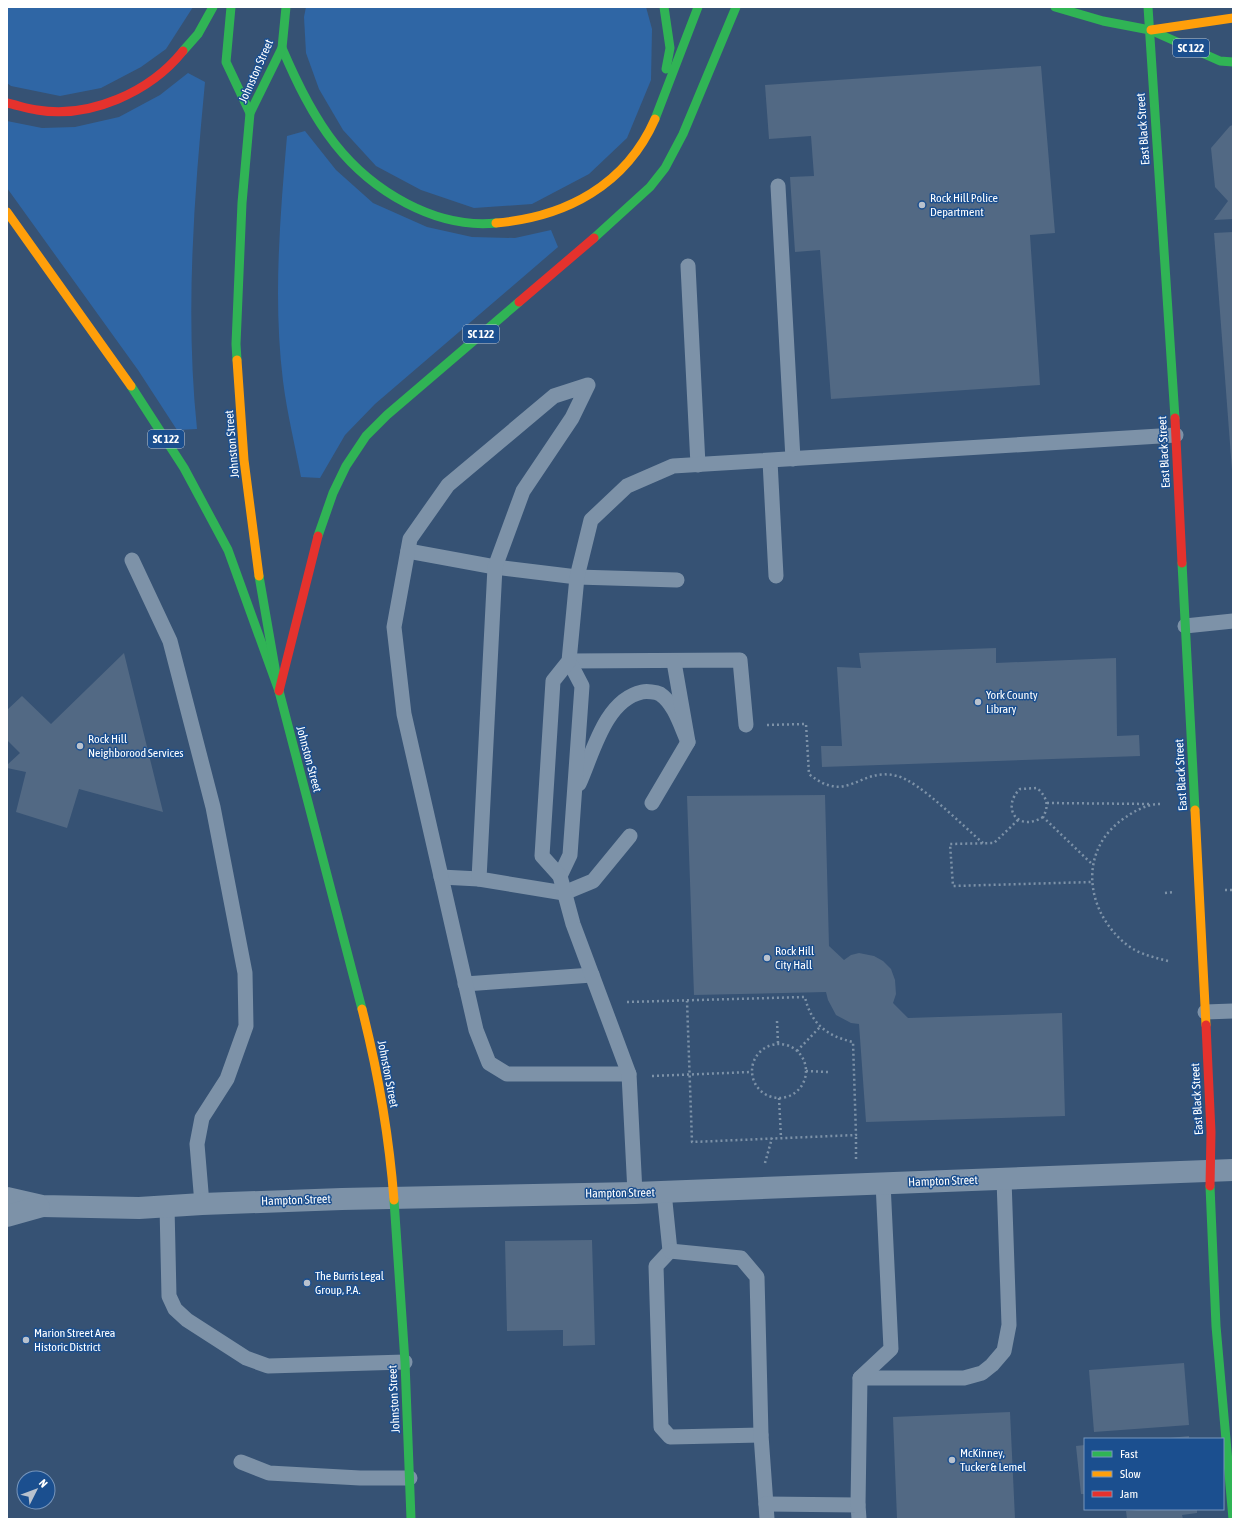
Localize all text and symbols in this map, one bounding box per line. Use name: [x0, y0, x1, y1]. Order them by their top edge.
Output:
street label: Johnston Street: [236, 37, 276, 105]
road number: SC 122: [1173, 39, 1209, 57]
street label: East Black Street: [1133, 92, 1153, 165]
place label: Rock Hill Police Department: [930, 191, 998, 219]
marker: Rock Hill Police Department: [917, 200, 927, 210]
road number: SC 122: [463, 325, 499, 343]
street label: Johnston Street: [222, 409, 242, 479]
street label: East Black Street: [1155, 415, 1173, 488]
road number: SC 122: [148, 430, 184, 448]
place label: York County Library: [986, 688, 1038, 716]
marker: York County Library: [973, 697, 983, 707]
street label: Johnston Street: [293, 724, 325, 794]
place label: Rock Hill Neighborood Services: [88, 732, 184, 760]
street label: East Black Street: [1172, 738, 1190, 811]
marker: Rock Hill Neighborood Services: [75, 741, 85, 751]
place label: Rock Hill City Hall: [775, 944, 815, 972]
marker: Rock Hill City Hall: [762, 953, 772, 963]
street label: Johnston Street: [375, 1039, 401, 1109]
street label: East Black Street: [1188, 1062, 1206, 1135]
street label: Hampton Street: [908, 1173, 979, 1189]
street label: Hampton Street: [585, 1185, 655, 1201]
street label: Hampton Street: [261, 1192, 332, 1208]
place label: The Burris Legal Group, P.A.: [315, 1269, 385, 1297]
marker: The Burris Legal Group, P.A.: [302, 1278, 312, 1288]
place label: Marion Street Area Historic District: [34, 1326, 115, 1354]
marker: Marion Street Area Historic District: [21, 1335, 31, 1345]
street label: Johnston Street: [385, 1364, 403, 1433]
legend: [1084, 1438, 1224, 1510]
place label: McKinney, Tucker & Lemel: [960, 1446, 1027, 1474]
text: Fast: [1120, 1447, 1138, 1461]
marker: McKinney, Tucker & Lemel: [947, 1455, 957, 1465]
text: Slow: [1120, 1467, 1141, 1481]
north arrow: [16, 1470, 56, 1510]
text: N: [37, 1477, 50, 1490]
text: Jam: [1120, 1487, 1138, 1501]

